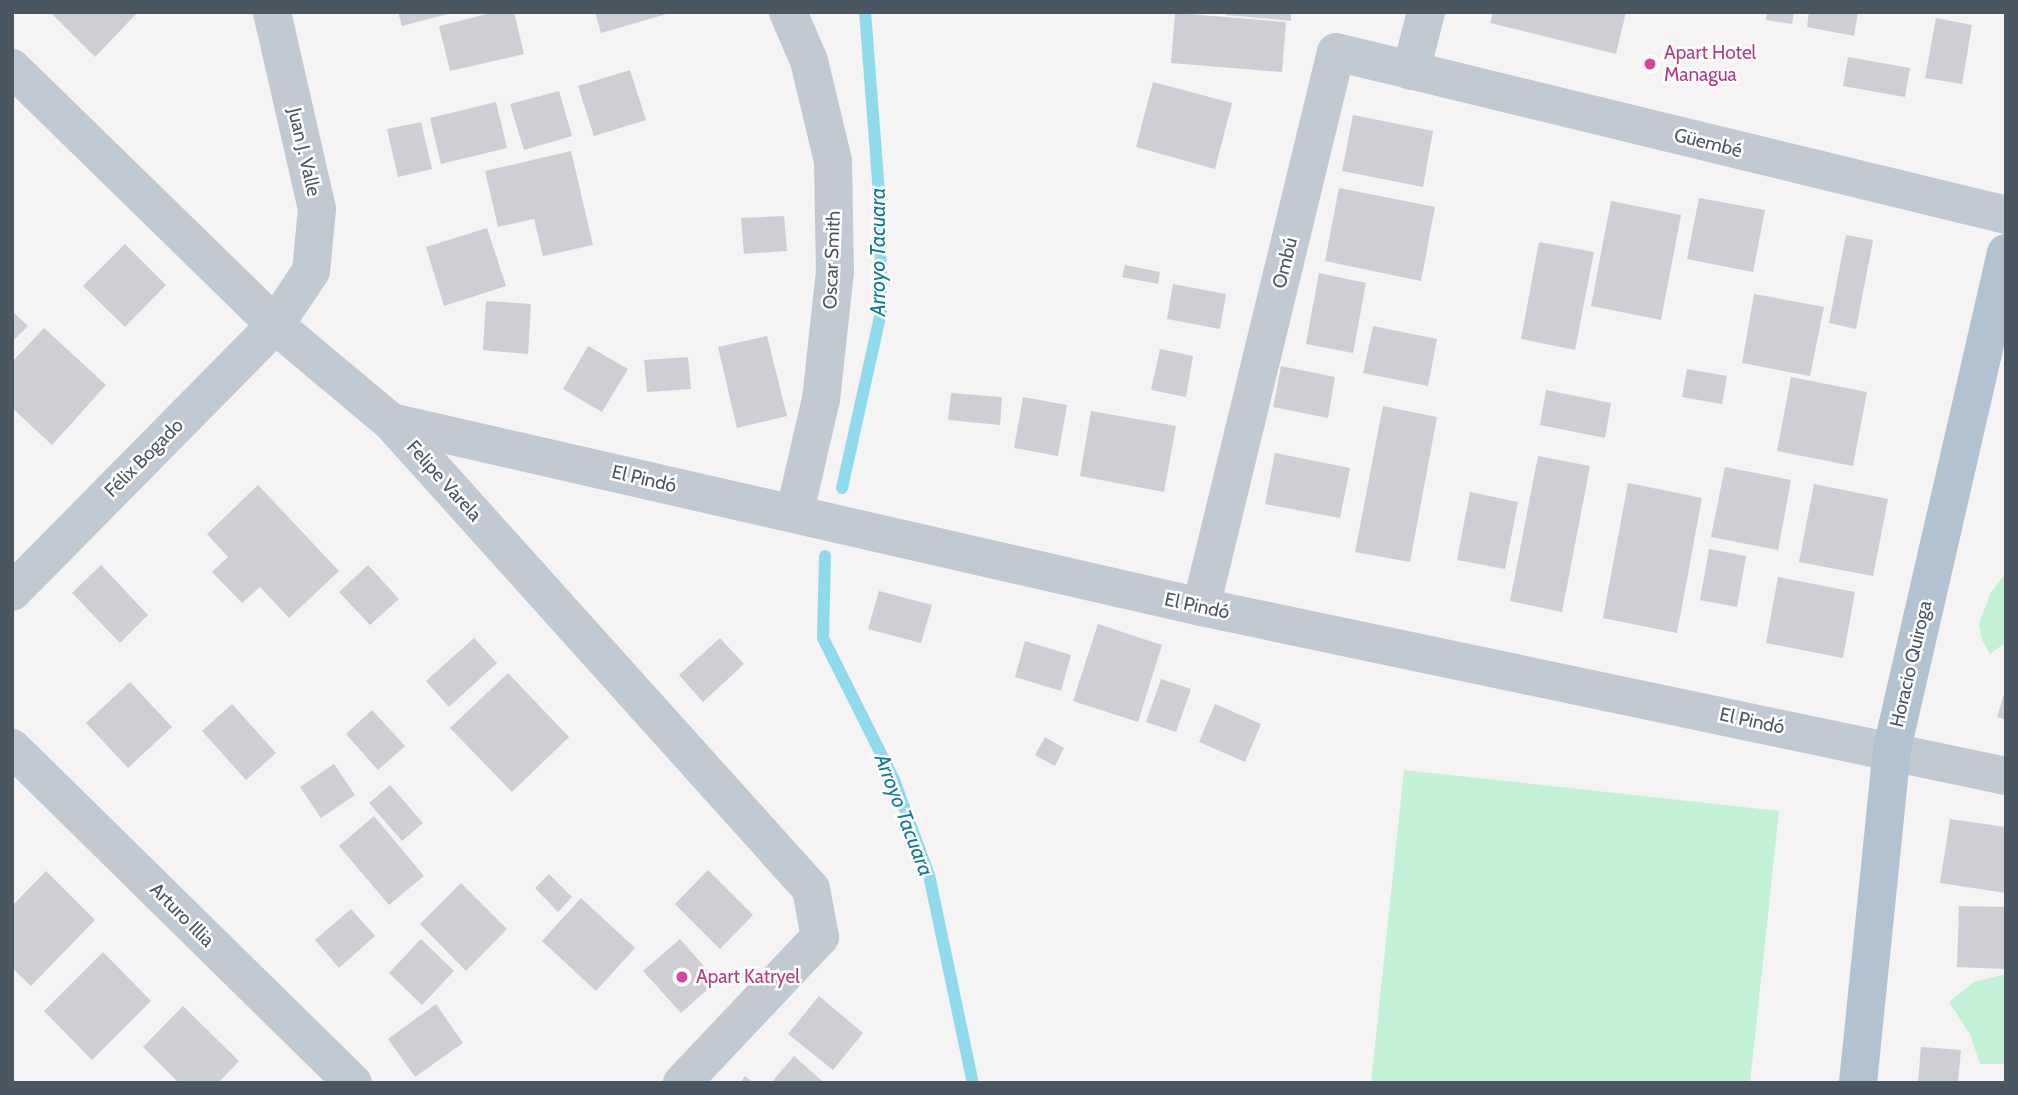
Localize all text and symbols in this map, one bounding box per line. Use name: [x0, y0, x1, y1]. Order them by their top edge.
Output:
place label: Apart Hotel Managua: [1664, 42, 1756, 86]
marker: Apart Hotel Managua: [1642, 56, 1658, 72]
street label: Juan J. Valle: [283, 105, 325, 199]
street label: Güembé: [1672, 124, 1744, 162]
water label: Arroyo Tacuara: [865, 188, 891, 316]
street label: Oscar Smith: [819, 210, 845, 310]
street label: Ombú: [1268, 235, 1302, 291]
street label: Félix Bogado: [100, 414, 188, 502]
street label: Felipe Varela: [402, 436, 486, 526]
street label: El Pindó: [609, 461, 679, 497]
street label: El Pindó: [1163, 588, 1231, 624]
street label: Horacio Quiroga: [1885, 598, 1937, 730]
street label: El Pindó: [1718, 703, 1786, 739]
water label: Arroyo Tacuara: [869, 750, 939, 880]
street label: Arturo Illia: [145, 878, 219, 952]
place label: Apart Katryel: [696, 966, 800, 988]
marker: Apart Katryel: [674, 969, 690, 985]

